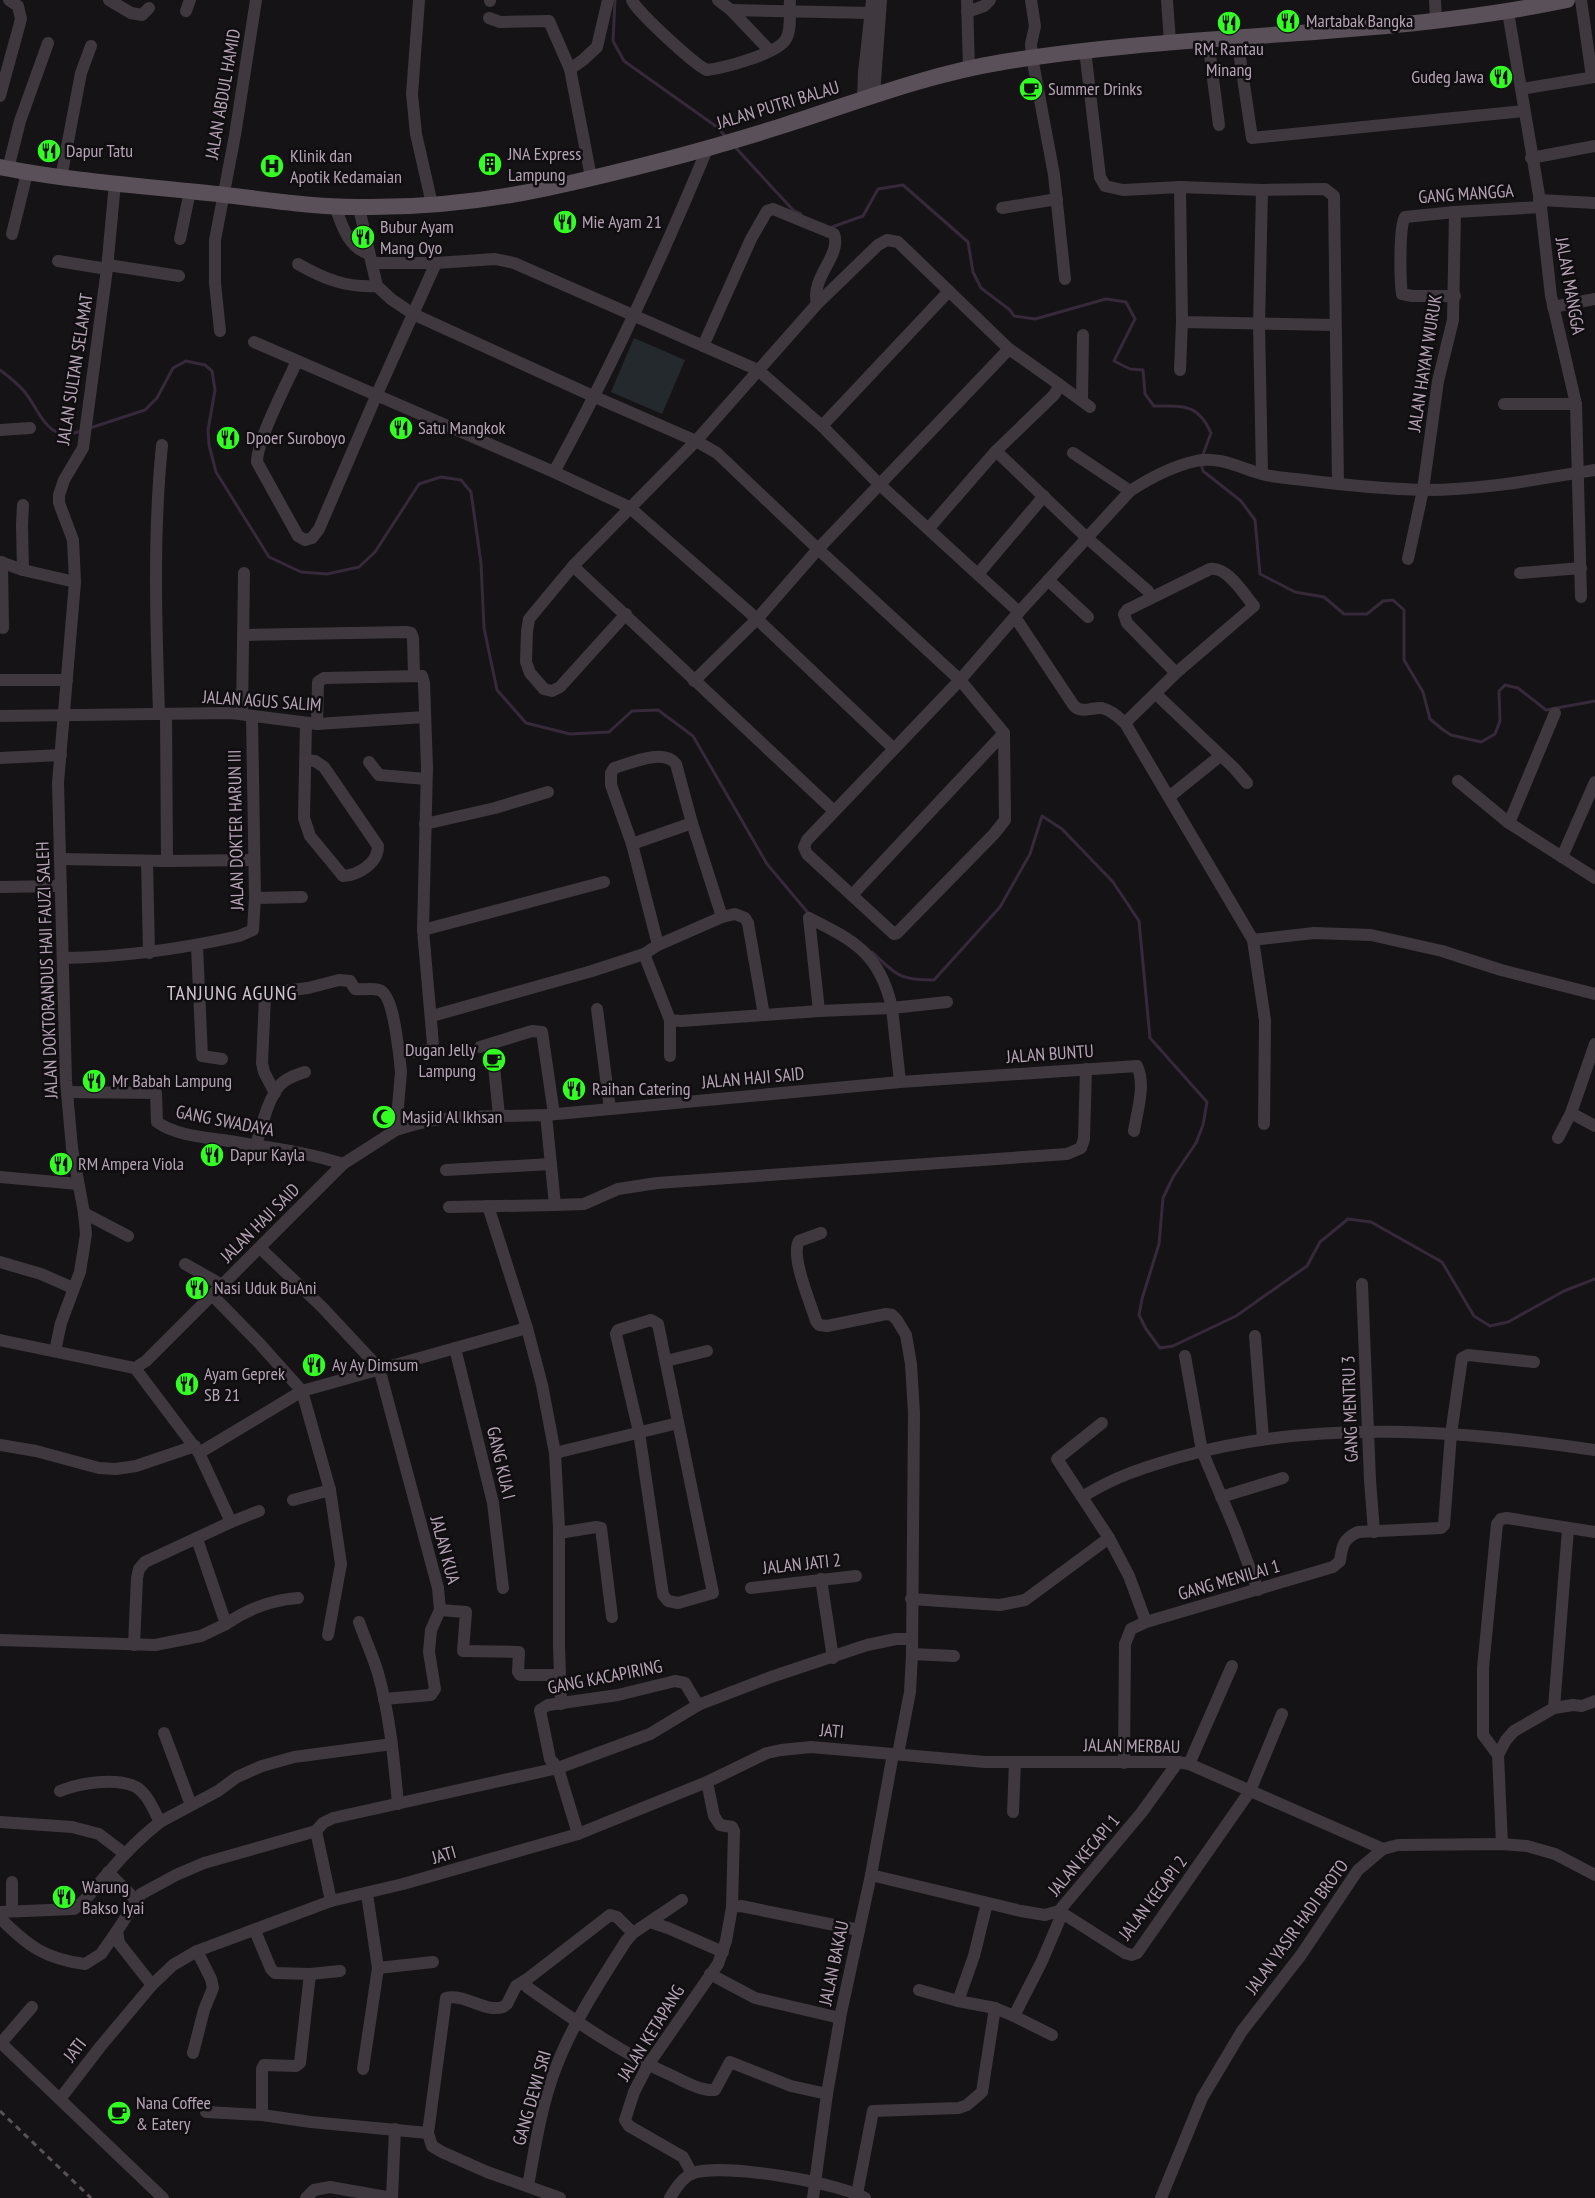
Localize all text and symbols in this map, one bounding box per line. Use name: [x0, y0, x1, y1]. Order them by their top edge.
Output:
restaurant icon: Martabak Bangka: [1275, 8, 1301, 34]
place label: Martabak Bangka: [1306, 9, 1413, 32]
restaurant icon: RM. Rantau Minang: [1216, 10, 1242, 36]
street label: JALAN ABDUL HAMID: [200, 27, 245, 162]
place label: RM. Rantau Minang: [1194, 37, 1264, 81]
restaurant icon: Gudeg Jawa: [1488, 64, 1514, 90]
place label: Gudeg Jawa: [1411, 65, 1484, 88]
street label: JALAN PUTRI BALAU: [713, 75, 842, 134]
cafe icon: Summer Drinks: [1018, 76, 1044, 102]
place label: Summer Drinks: [1048, 77, 1142, 100]
restaurant icon: Dapur Tatu: [36, 138, 62, 164]
place label: Dapur Tatu: [66, 139, 133, 162]
place label: JNA Express Lampung: [507, 142, 581, 186]
place label: Klinik dan Apotik Kedamaian: [290, 144, 402, 188]
building icon: JNA Express Lampung: [477, 151, 503, 177]
hospital icon: Klinik dan Apotik Kedamaian: [259, 153, 285, 179]
street label: GANG MANGGA: [1417, 179, 1515, 208]
restaurant icon: Mie Ayam 21: [552, 209, 578, 235]
place label: Mie Ayam 21: [582, 210, 662, 233]
place label: Bubur Ayam Mang Oyo: [380, 215, 454, 259]
restaurant icon: Bubur Ayam Mang Oyo: [350, 224, 376, 250]
street label: JALAN MANGGA: [1550, 235, 1590, 337]
street label: JALAN SULTAN SELAMAT: [51, 292, 98, 447]
street label: JALAN HAYAM WURUK: [1402, 293, 1447, 434]
restaurant icon: Satu Mangkok: [388, 415, 414, 441]
place label: Satu Mangkok: [418, 416, 505, 439]
restaurant icon: Dpoer Suroboyo: [215, 425, 241, 451]
place label: Dpoer Suroboyo: [246, 426, 346, 449]
street label: JALAN AGUS SALIM: [201, 685, 322, 716]
street label: JALAN DOKTER HARUN III: [223, 750, 248, 912]
street label: JALAN DOKTORANDUS HAJI FAUZI SALEH: [31, 841, 63, 1100]
district label: TANJUNG AGUNG: [167, 980, 297, 1006]
place label: Dugan Jelly Lampung: [405, 1038, 476, 1082]
street label: JALAN BUNTU: [1005, 1039, 1094, 1068]
cafe icon: Dugan Jelly Lampung: [481, 1047, 507, 1073]
street label: JALAN HAJI SAID: [700, 1062, 805, 1094]
restaurant icon: Mr Babah Lampung: [81, 1068, 107, 1094]
place label: Mr Babah Lampung: [112, 1069, 232, 1092]
restaurant icon: Raihan Catering: [561, 1076, 587, 1102]
place label: Raihan Catering: [592, 1077, 691, 1100]
street label: GANG SWADAYA: [174, 1100, 277, 1141]
mosque icon: Masjid Al Ikhsan: [371, 1104, 397, 1130]
place label: Masjid Al Ikhsan: [402, 1105, 502, 1128]
restaurant icon: Dapur Kayla: [199, 1142, 225, 1168]
place label: Dapur Kayla: [230, 1143, 305, 1166]
restaurant icon: RM Ampera Viola: [48, 1151, 74, 1177]
place label: RM Ampera Viola: [78, 1152, 184, 1175]
street label: JALAN HAJI SAID: [214, 1178, 304, 1268]
restaurant icon: Nasi Uduk BuAni: [184, 1275, 210, 1301]
place label: Nasi Uduk BuAni: [214, 1276, 317, 1299]
restaurant icon: Ay Ay Dimsum: [301, 1352, 327, 1378]
place label: Ay Ay Dimsum: [332, 1353, 418, 1376]
street label: GANG MENTRU 3: [1336, 1355, 1363, 1463]
place label: Ayam Geprek SB 21: [204, 1362, 285, 1406]
restaurant icon: Ayam Geprek SB 21: [174, 1371, 200, 1397]
street label: GANG KUA I: [482, 1424, 521, 1501]
street label: JALAN KUA: [425, 1512, 466, 1587]
street label: JALAN JATI 2: [761, 1548, 842, 1579]
street label: GANG MENILAI 1: [1175, 1554, 1282, 1605]
street label: GANG KACAPIRING: [546, 1654, 664, 1699]
street label: JATI: [818, 1718, 845, 1743]
street label: JALAN MERBAU: [1082, 1733, 1181, 1758]
street label: JALAN KECAPI 1: [1042, 1809, 1124, 1901]
street label: JATI: [428, 1840, 459, 1869]
street label: JALAN KECAPI 2: [1113, 1851, 1192, 1945]
street label: JALAN YASIR HADI BROTO: [1239, 1855, 1353, 1999]
place label: Warung Bakso Iyai: [82, 1875, 144, 1919]
restaurant icon: Warung Bakso Iyai: [51, 1884, 77, 1910]
street label: JALAN BAKAU: [813, 1919, 854, 2008]
street label: JALAN KETAPANG: [611, 1980, 689, 2086]
street label: JATI: [58, 2033, 91, 2067]
street label: GANG DEWI SRI: [507, 2048, 556, 2148]
place label: Nana Coffee & Eatery: [136, 2091, 211, 2135]
cafe icon: Nana Coffee & Eatery: [106, 2100, 132, 2126]

